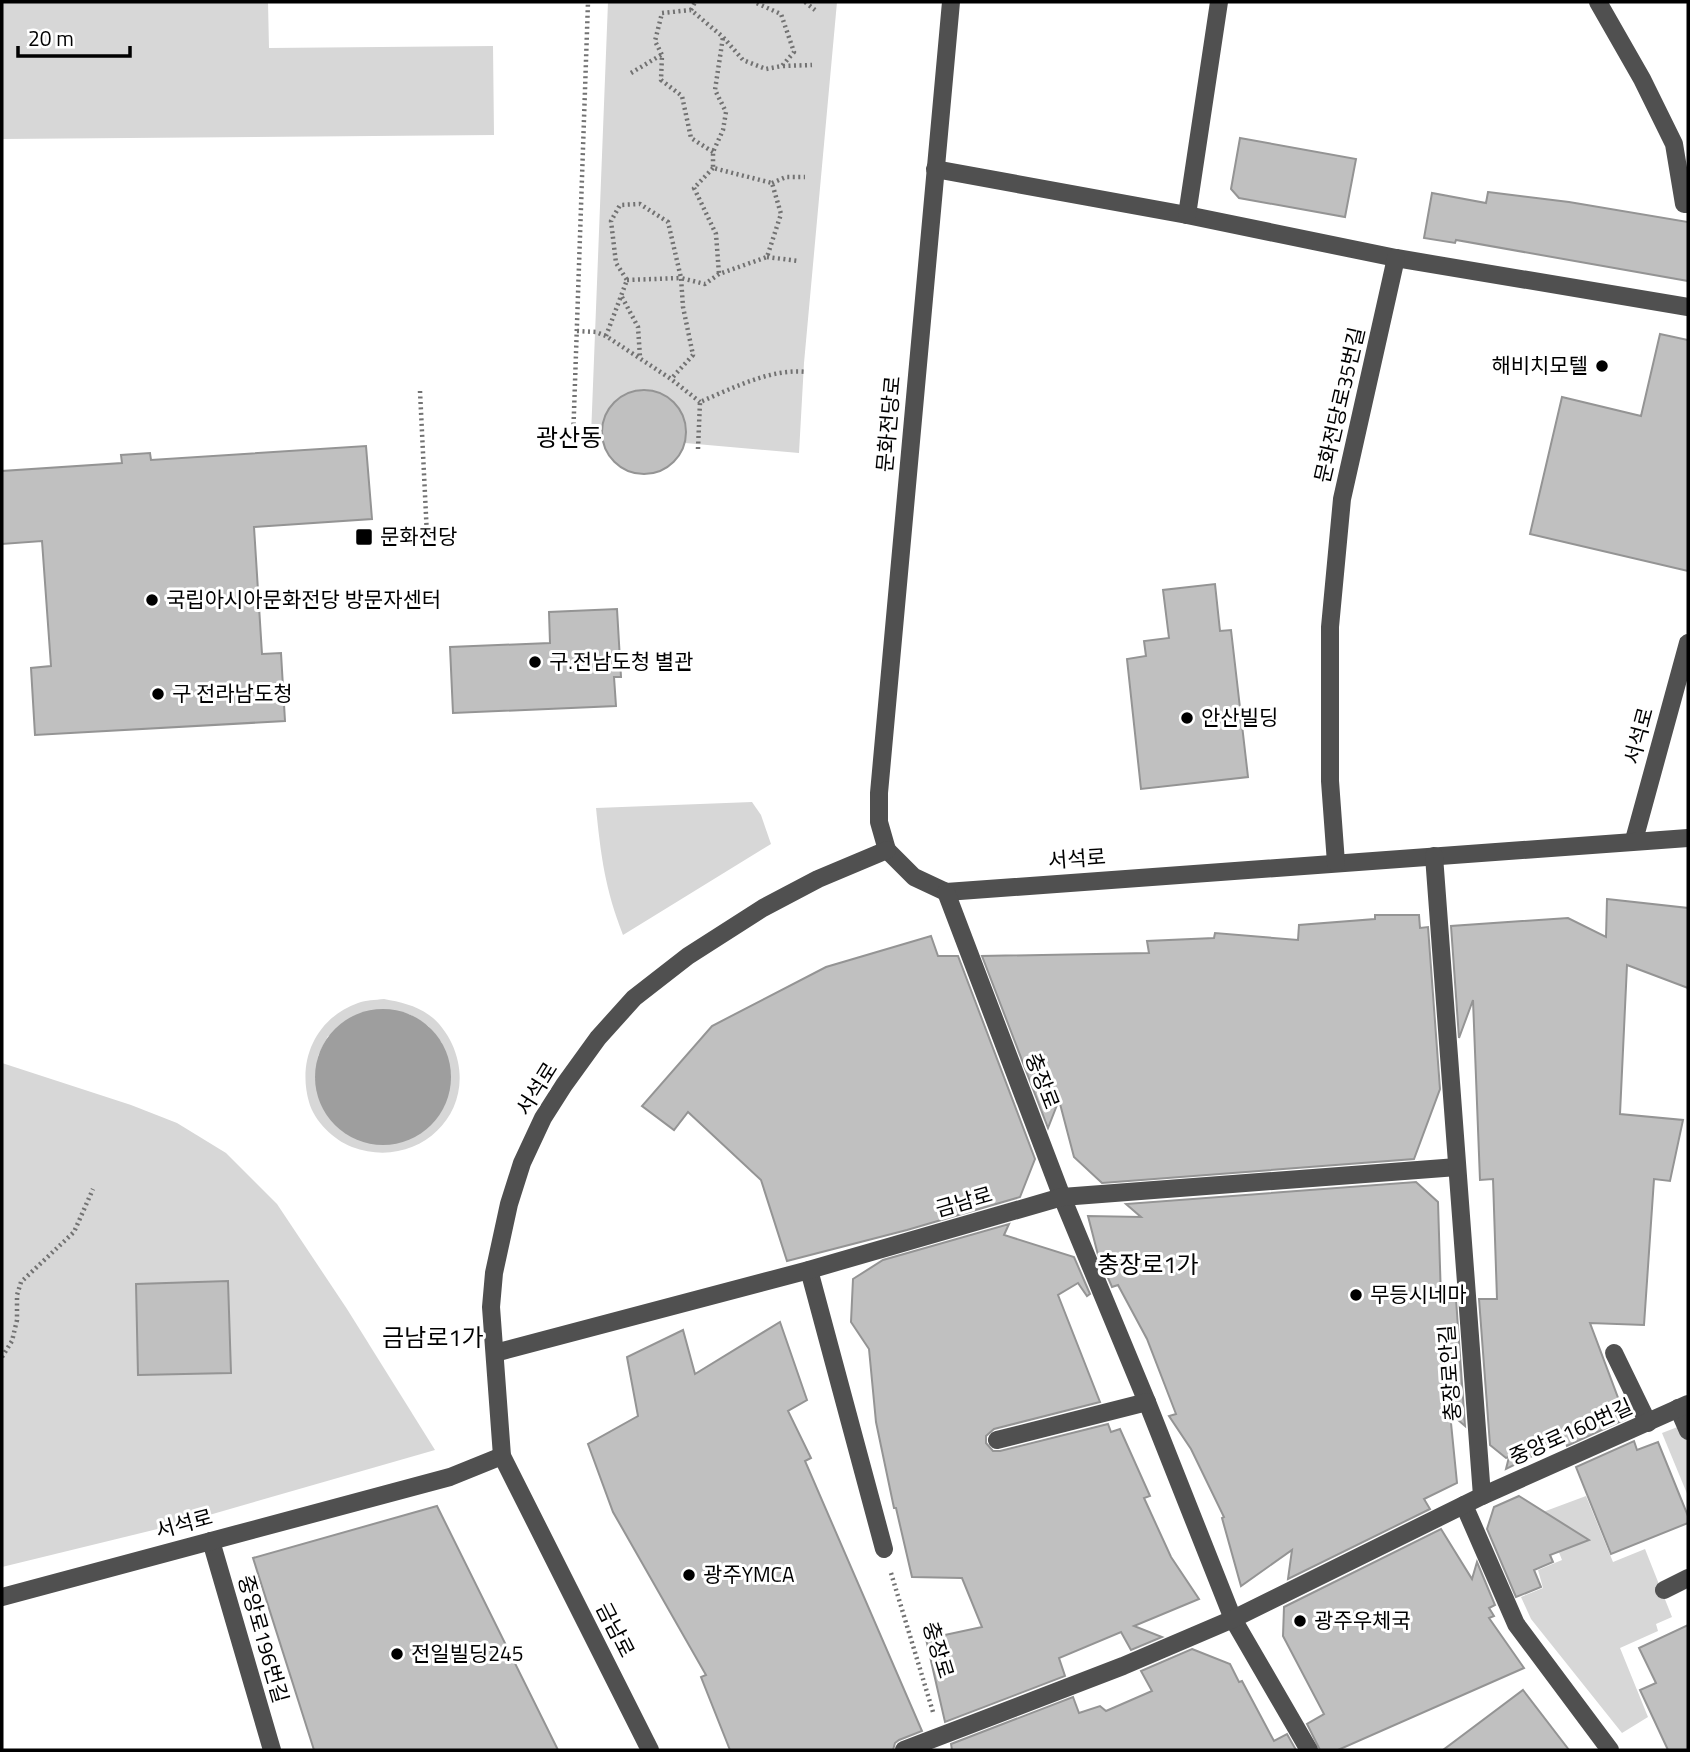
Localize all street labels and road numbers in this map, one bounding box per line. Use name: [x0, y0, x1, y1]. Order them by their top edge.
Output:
street label: 문화전당로35번길: [1306, 324, 1372, 486]
street label: 문화전당로: [868, 374, 908, 473]
street label: 서석로: [1615, 704, 1661, 768]
street label: 서석로: [1047, 840, 1107, 876]
street label: 충장로: [1018, 1048, 1068, 1113]
street label: 서석로: [507, 1055, 565, 1122]
street label: 금남로: [931, 1178, 996, 1224]
street label: 충장로안길: [1430, 1324, 1468, 1422]
street label: 중앙로160번길: [1504, 1390, 1637, 1473]
street label: 서석로: [152, 1500, 216, 1546]
street label: 중앙로196번길: [230, 1571, 298, 1707]
street label: 금남로: [588, 1596, 643, 1663]
street label: 충장로: [915, 1617, 963, 1682]

